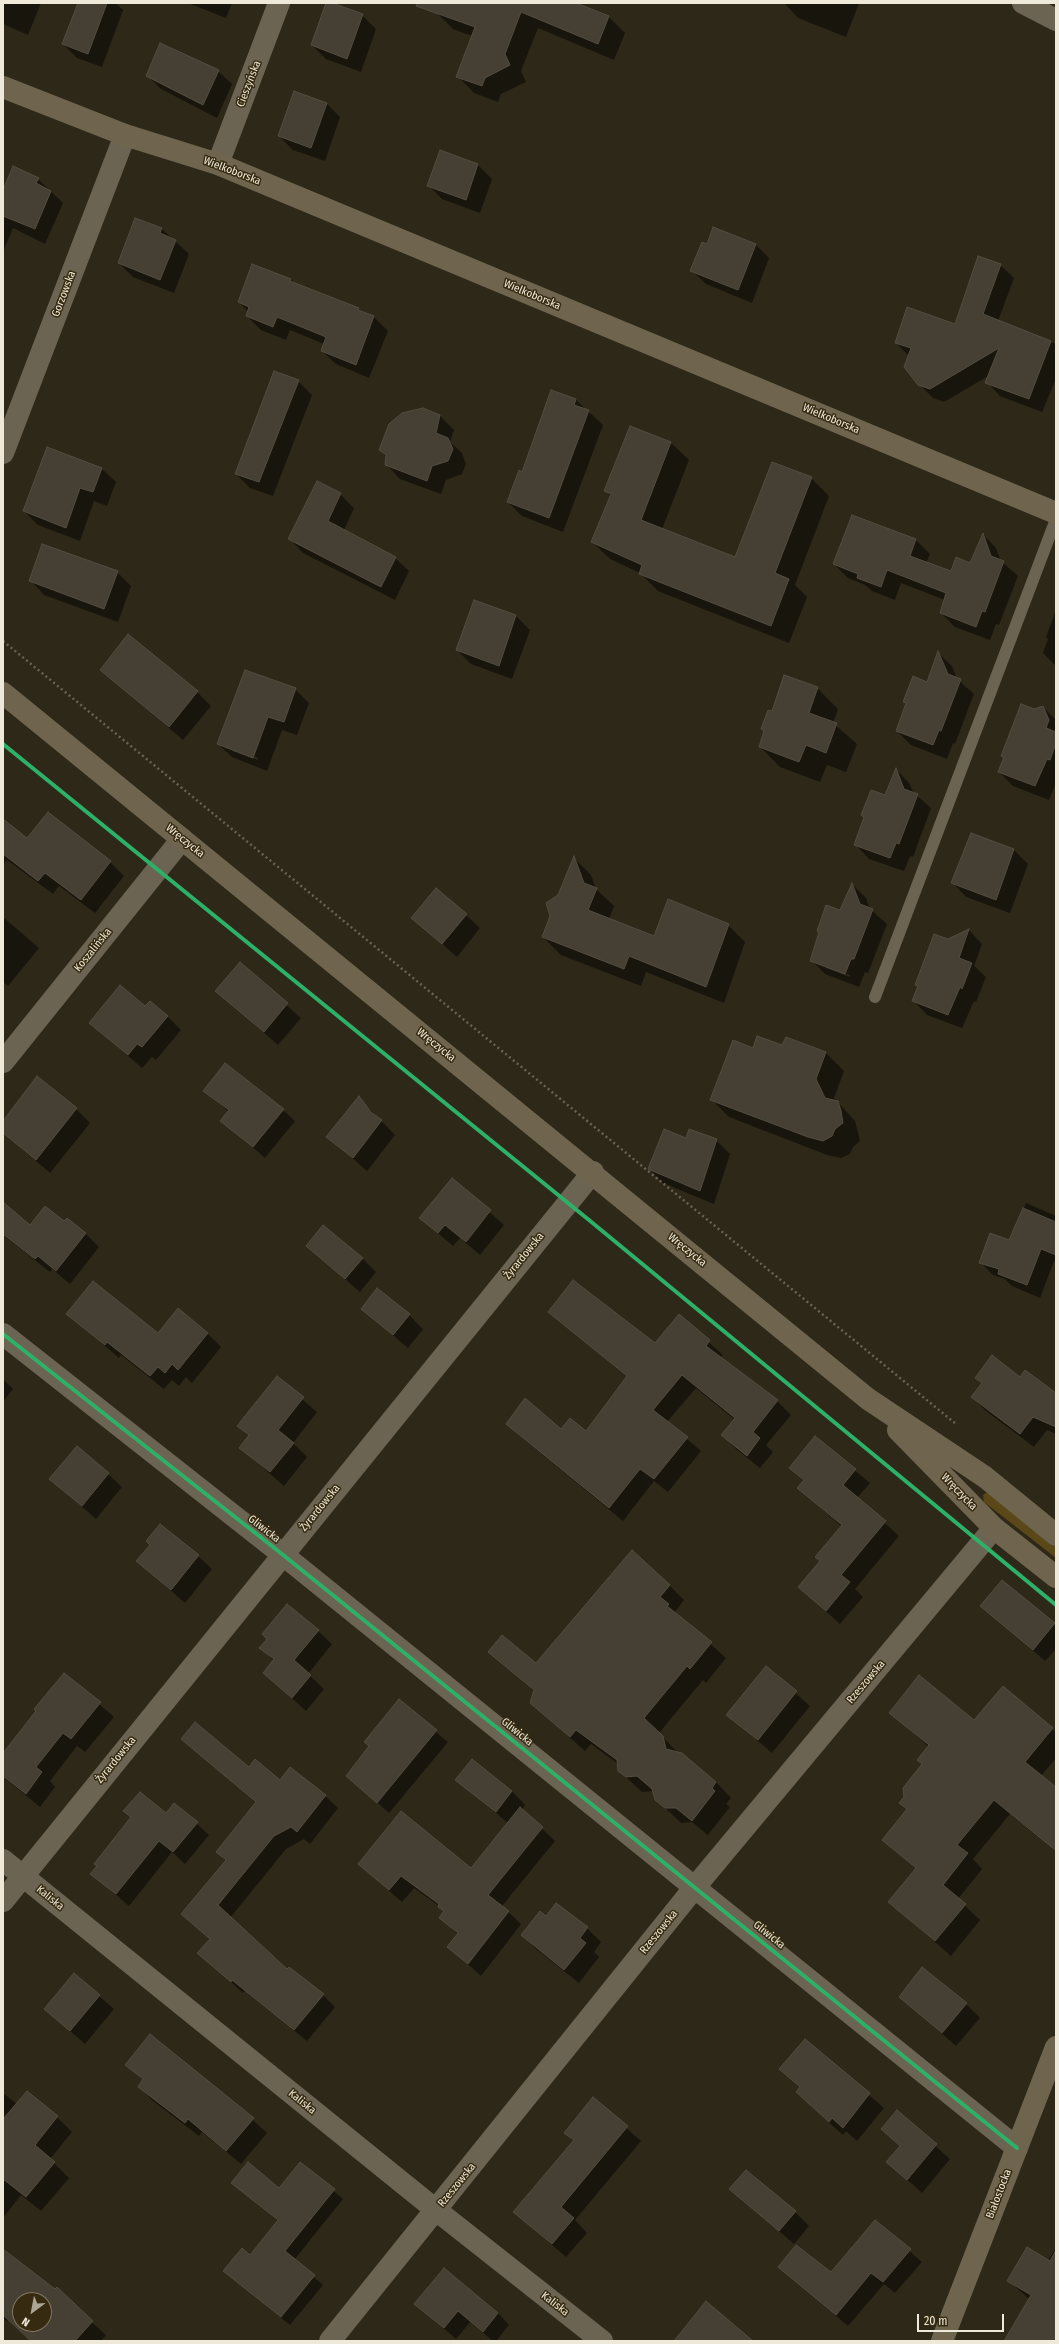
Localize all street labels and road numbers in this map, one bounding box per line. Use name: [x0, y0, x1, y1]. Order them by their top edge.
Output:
street label: Cieszyńska: [234, 59, 264, 109]
street label: Wielkoborska: [201, 154, 263, 188]
street label: Gorzowska: [49, 269, 79, 319]
street label: Wielkoborska: [502, 277, 562, 313]
street label: Wielkoborska: [801, 401, 861, 437]
street label: Wręczycka: [163, 821, 207, 861]
street label: Koszalińska: [71, 926, 115, 974]
street label: Wręczycka: [414, 1025, 458, 1065]
street label: Żyrardowska: [501, 1230, 547, 1282]
street label: Wręczycka: [665, 1230, 709, 1270]
street label: Wręczycka: [938, 1471, 980, 1513]
street label: Żyrardowska: [297, 1482, 343, 1534]
street label: Gliwicka: [245, 1512, 283, 1546]
street label: Rzeszowska: [844, 1658, 888, 1706]
street label: Gliwicka: [498, 1715, 536, 1749]
street label: Żyrardowska: [93, 1734, 139, 1786]
street label: Kaliska: [34, 1883, 66, 1913]
street label: Rzeszowska: [637, 1907, 681, 1957]
street label: Gliwicka: [750, 1918, 788, 1952]
street label: Kaliska: [286, 2087, 318, 2117]
street label: Rzeszowska: [435, 2160, 479, 2210]
street label: Białostocka: [984, 2167, 1014, 2221]
street label: Kaliska: [538, 2289, 572, 2319]

